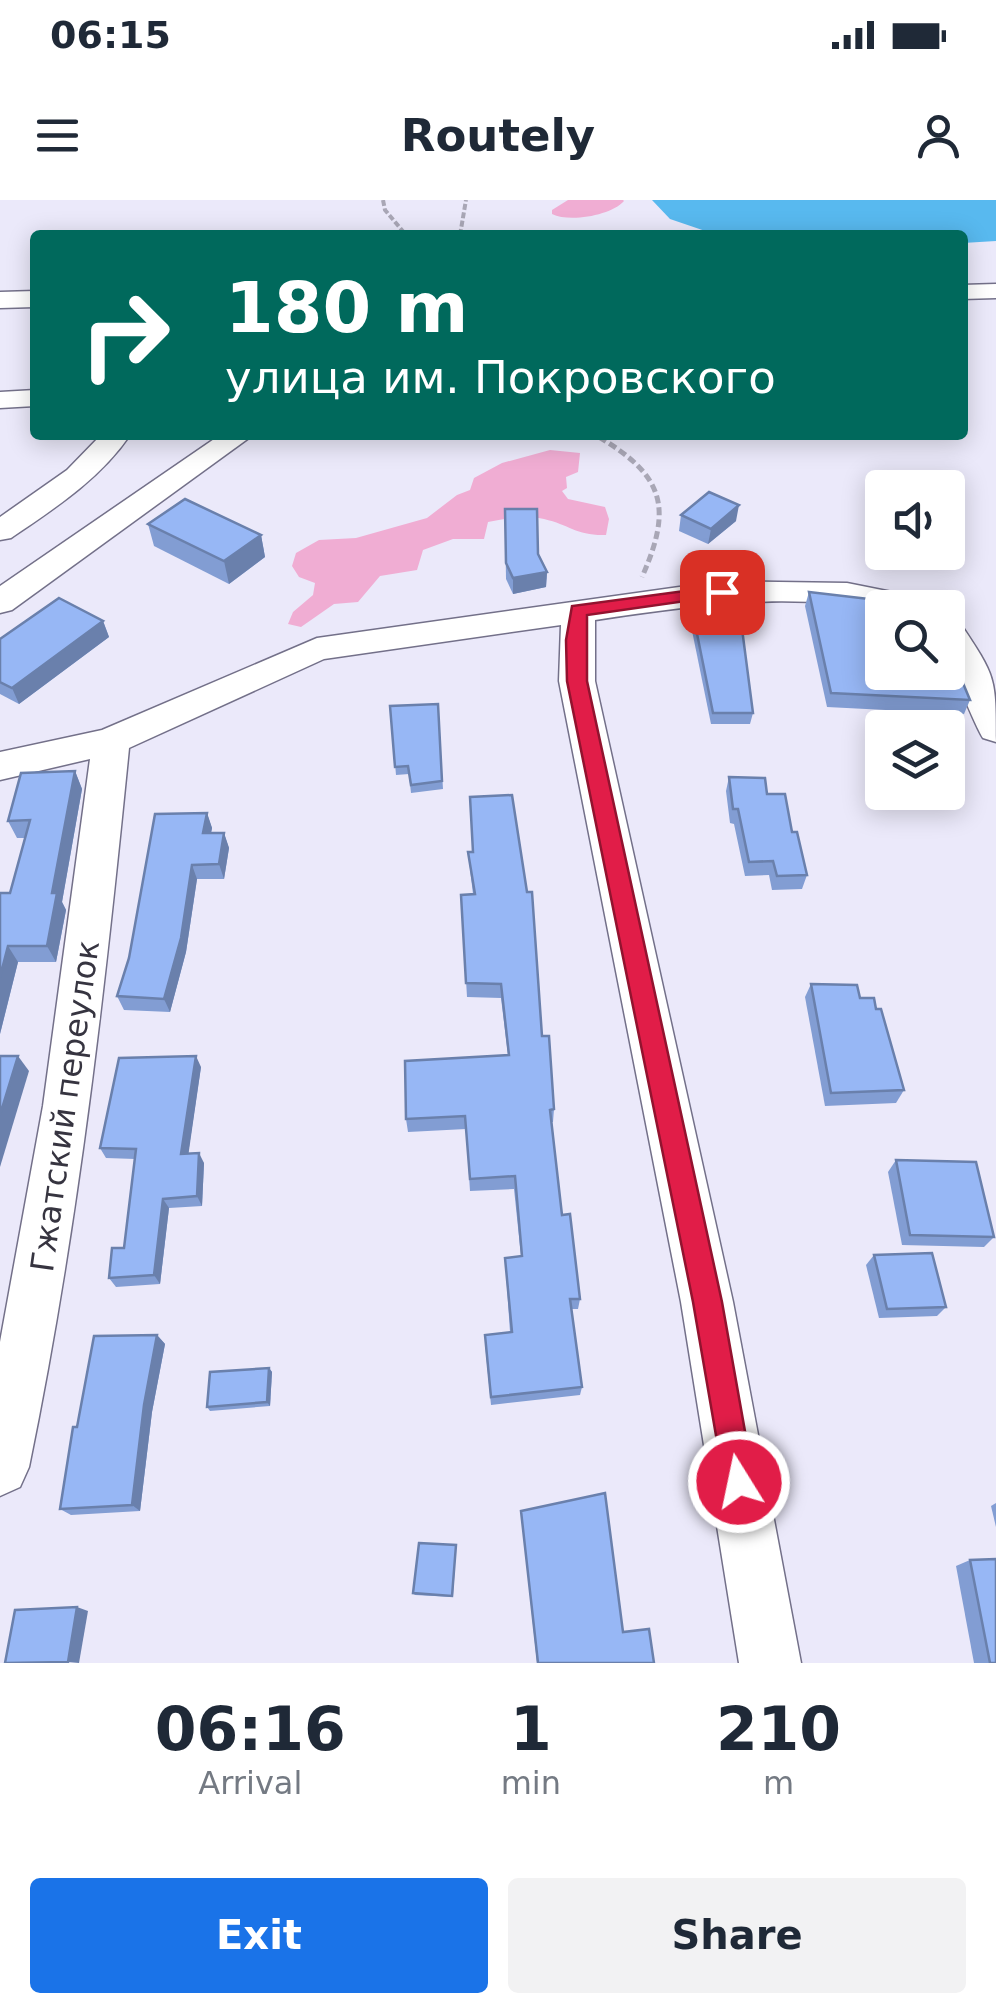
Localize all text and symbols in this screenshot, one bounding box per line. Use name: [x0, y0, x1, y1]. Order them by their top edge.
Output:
text: 06:15: [50, 13, 171, 57]
icon: menu: [30, 108, 85, 163]
icon: person: [911, 108, 966, 163]
text: Routely: [401, 109, 595, 162]
text: 180 m: [225, 267, 468, 349]
icon: right: [60, 270, 190, 400]
text: улица им. Покровского: [225, 351, 776, 404]
map controls: [865, 470, 965, 810]
button: sound: [865, 470, 965, 570]
pin: [680, 550, 765, 635]
icon: arrive: [695, 565, 750, 620]
button: search: [865, 590, 965, 690]
button: layers: [865, 710, 965, 810]
street label: Гжатский переулок: [23, 938, 107, 1274]
position arrow: [687, 1430, 791, 1534]
text: 06:16: [155, 1694, 346, 1764]
text: 1: [510, 1694, 552, 1764]
text: 210: [716, 1694, 841, 1764]
text: Arrival: [198, 1764, 302, 1802]
text: min: [501, 1764, 561, 1802]
text: m: [763, 1764, 794, 1802]
button: Exit: [30, 1878, 488, 1993]
button: Share: [508, 1878, 966, 1993]

